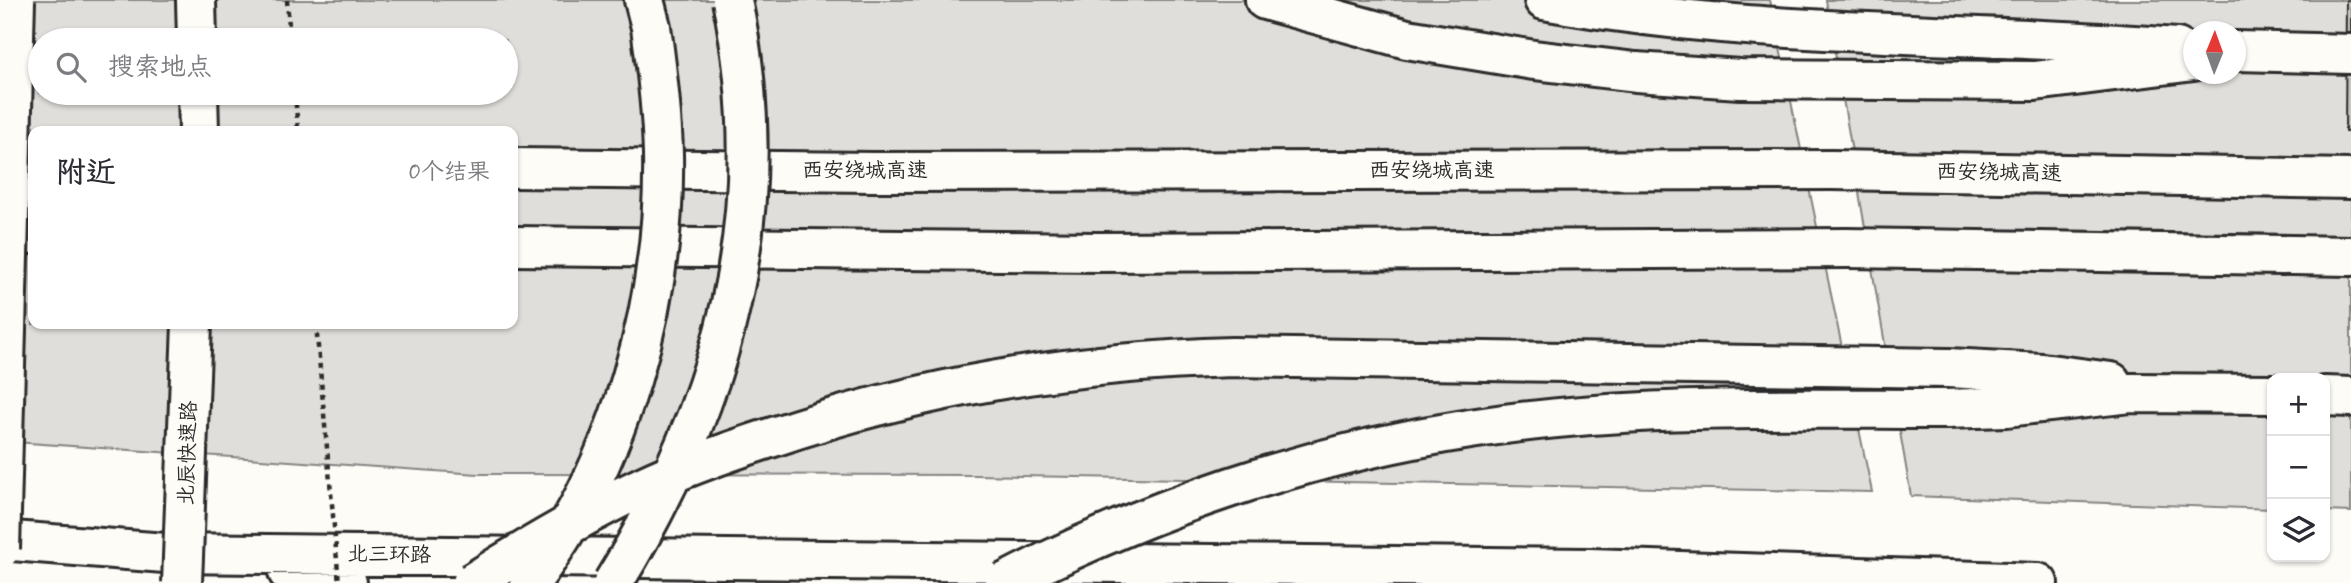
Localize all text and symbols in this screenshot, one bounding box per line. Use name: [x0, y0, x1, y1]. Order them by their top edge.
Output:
north arrow: [2183, 21, 2246, 84]
search box: [28, 28, 518, 105]
icon: search: [52, 48, 90, 86]
text: 搜索地点: [108, 51, 212, 85]
text: 附近: [56, 154, 116, 193]
street label: 西安绕城高速: [802, 157, 928, 185]
street label: 西安绕城高速: [1369, 157, 1495, 185]
text: 0个结果: [408, 158, 490, 188]
street label: 西安绕城高速: [1936, 158, 2062, 188]
map controls: [2267, 373, 2330, 562]
button: +: [2267, 373, 2330, 436]
street label: 北辰快速路: [172, 400, 204, 506]
button: −: [2267, 436, 2330, 499]
button: layers: [2267, 499, 2330, 562]
street label: 北三环路: [347, 540, 431, 570]

